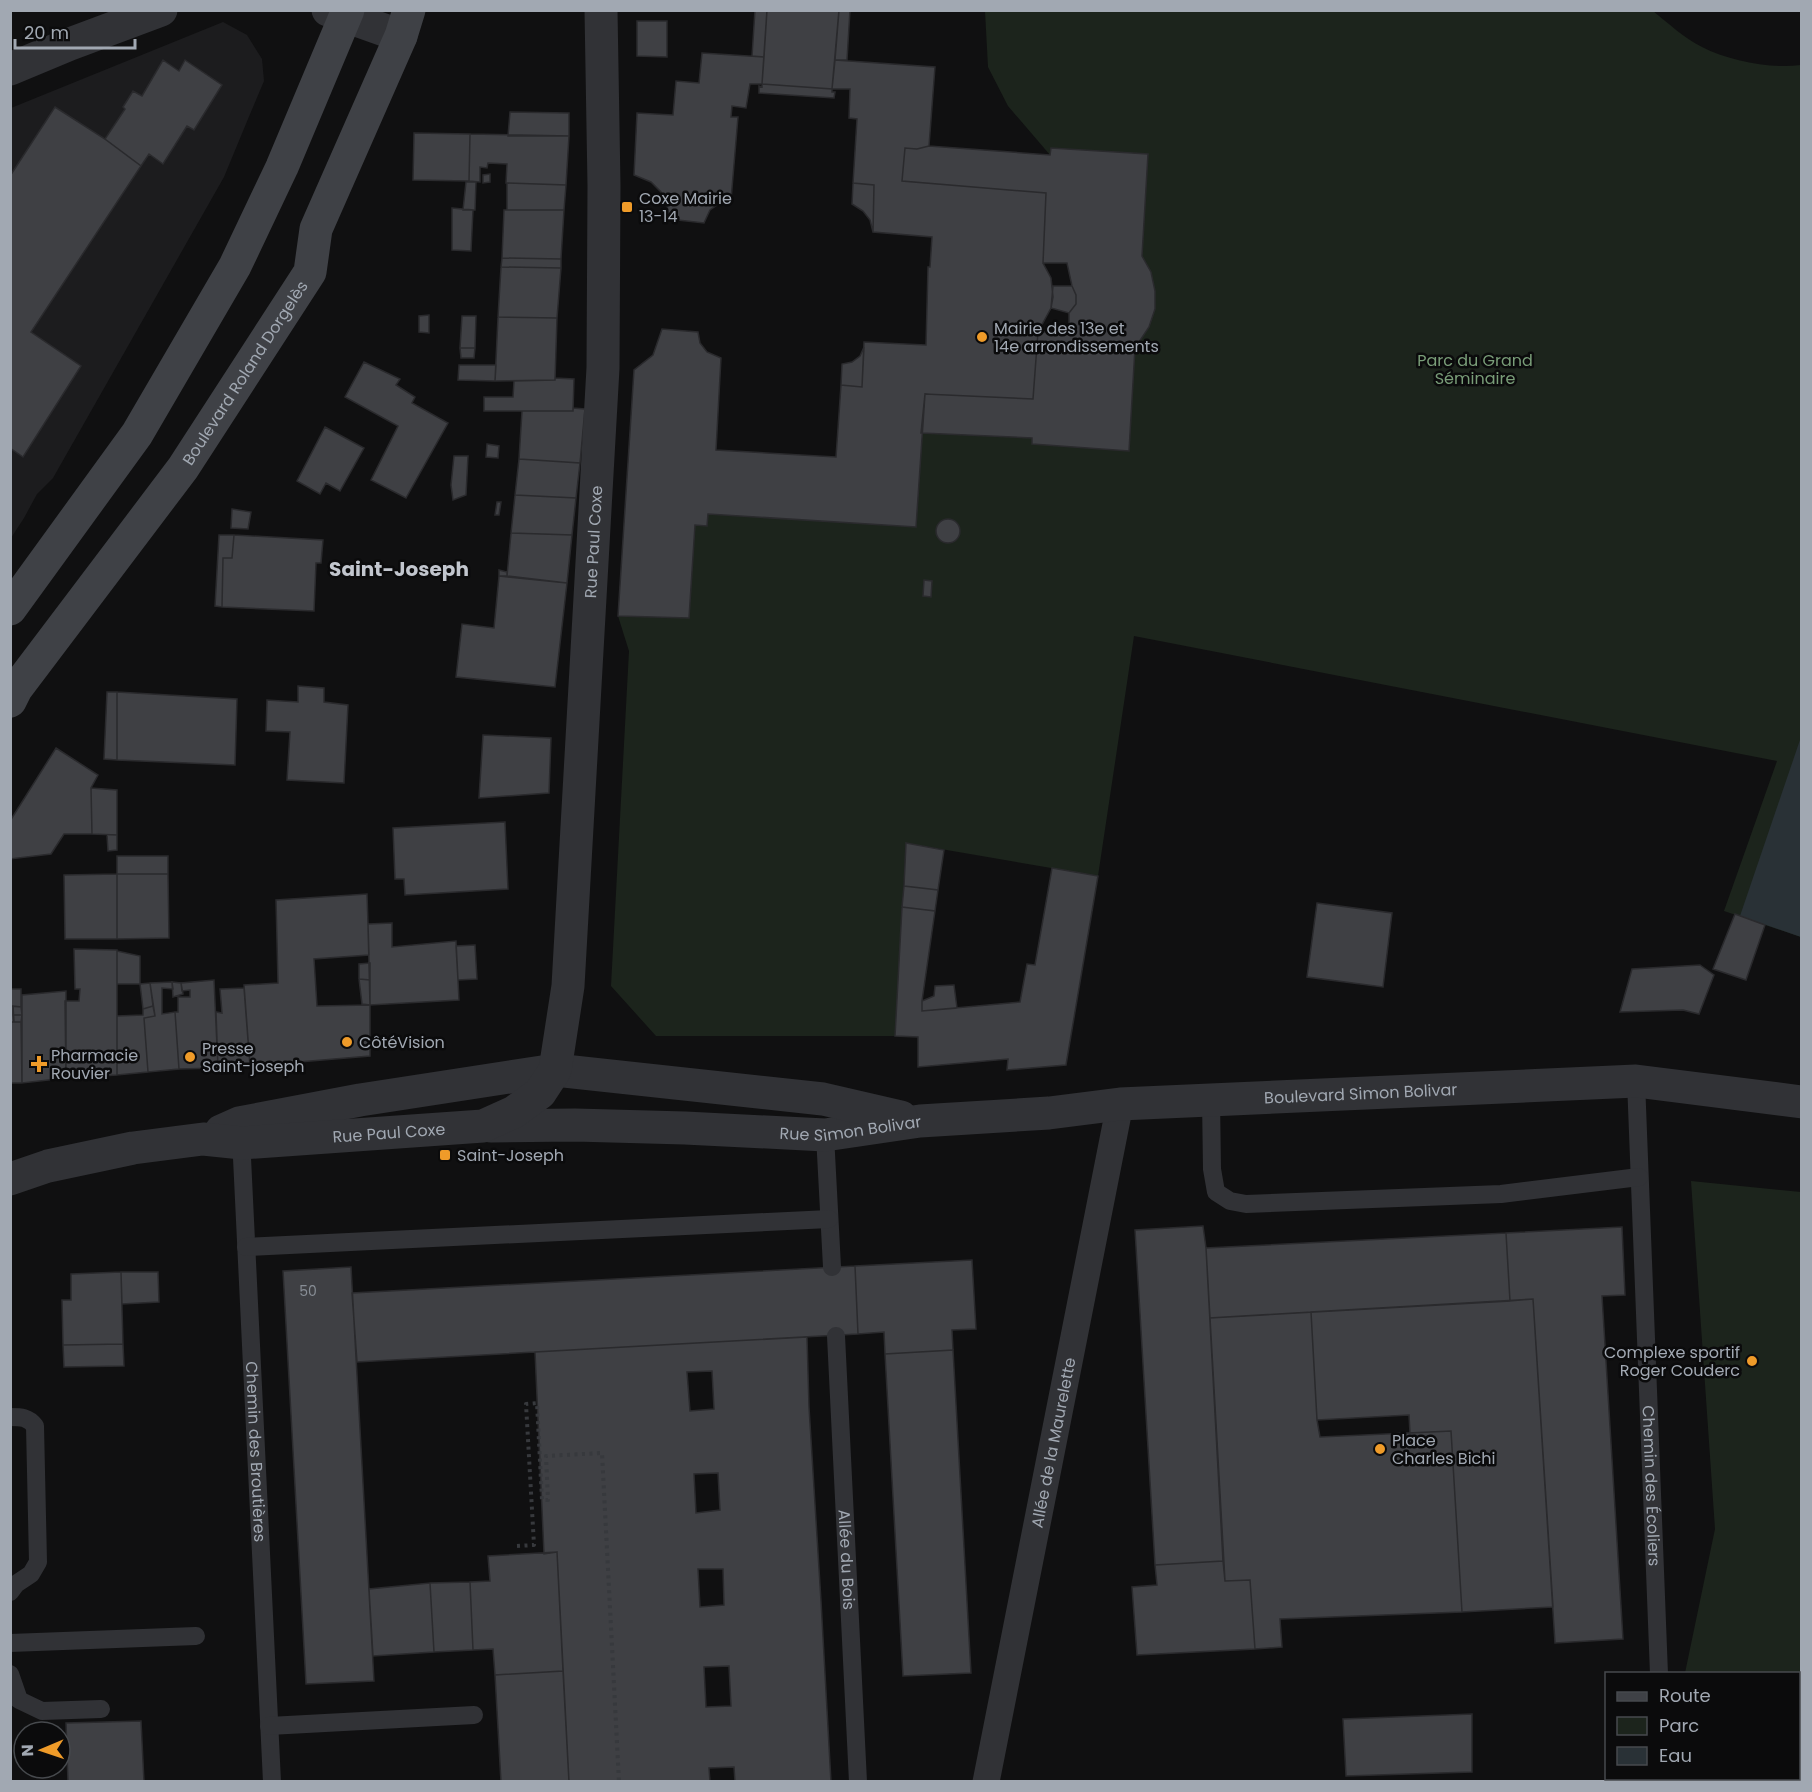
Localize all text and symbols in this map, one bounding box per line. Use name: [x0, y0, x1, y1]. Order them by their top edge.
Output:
scale bar: [15, 12, 135, 50]
text: 20 m: [24, 20, 69, 45]
place label: Coxe Mairie 13-14: [639, 187, 732, 228]
marker: Coxe Mairie 13-14: [620, 200, 634, 214]
street label: Boulevard Roland Dorgelès: [177, 276, 313, 470]
place label: Mairie des 13e et 14e arrondissements: [994, 317, 1159, 358]
marker: Mairie des 13e et 14e arrondissements: [975, 330, 989, 344]
park label: Parc du Grand Séminaire: [1417, 349, 1533, 390]
street label: Rue Paul Coxe: [579, 485, 608, 599]
district label: Saint-Joseph: [329, 555, 469, 583]
place label: CôtéVision: [359, 1031, 445, 1054]
marker: CôtéVision: [340, 1035, 354, 1049]
place label: Presse Saint-joseph: [202, 1037, 305, 1078]
place label: Pharmacie Rouvier: [51, 1044, 138, 1085]
marker: Presse Saint-joseph: [183, 1050, 197, 1064]
marker: Pharmacie Rouvier: [32, 1057, 46, 1071]
street label: Boulevard Simon Bolivar: [1264, 1078, 1458, 1110]
street label: Rue Simon Bolivar: [779, 1110, 923, 1147]
street label: Rue Paul Coxe: [332, 1118, 446, 1149]
place label: Saint-Joseph: [457, 1144, 564, 1167]
marker: Saint-Joseph: [438, 1148, 452, 1162]
house number: 50: [299, 1281, 317, 1301]
place label: Complexe sportif Roger Couderc: [1604, 1341, 1740, 1382]
marker: Complexe sportif Roger Couderc: [1745, 1354, 1759, 1368]
street label: Allée de la Maurelette: [1026, 1355, 1082, 1530]
street label: Chemin des Broutières: [240, 1361, 271, 1543]
street label: Chemin des Écoliers: [1637, 1405, 1666, 1567]
place label: Place Charles Bichi: [1392, 1429, 1496, 1470]
marker: Place Charles Bichi: [1373, 1442, 1387, 1456]
street label: Allée du Bois: [833, 1509, 860, 1611]
legend: [1605, 1672, 1800, 1780]
text: Route: [1659, 1683, 1711, 1708]
text: Parc: [1659, 1713, 1699, 1738]
north arrow: [12, 1720, 72, 1780]
text: Eau: [1659, 1743, 1692, 1768]
text: N: [16, 1744, 39, 1757]

